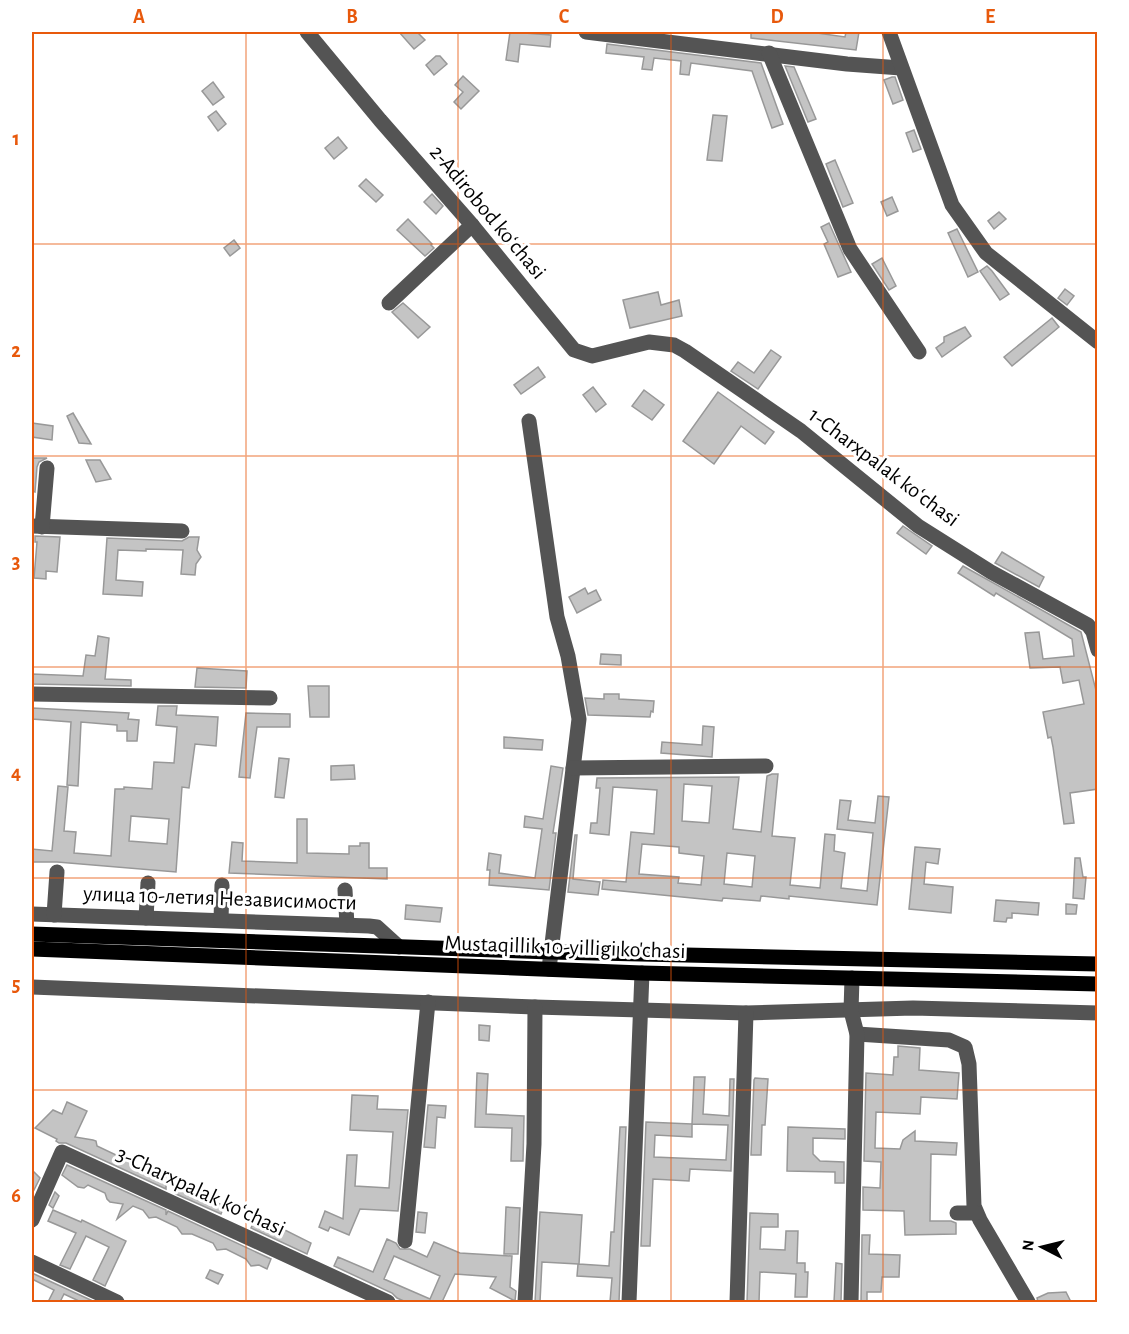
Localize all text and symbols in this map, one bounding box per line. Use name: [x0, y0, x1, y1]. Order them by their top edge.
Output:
text: A: [133, 7, 145, 27]
text: B: [346, 7, 358, 27]
text: C: [559, 7, 570, 27]
text: D: [770, 7, 784, 27]
text: E: [985, 7, 995, 27]
text: 1: [12, 129, 20, 149]
street label: 2-Adirobod koʻchasi: [426, 141, 550, 283]
text: 2: [11, 341, 21, 361]
street label: 1-Charxpalak koʻchasi: [805, 403, 963, 531]
text: 3: [12, 552, 20, 572]
text: 4: [11, 763, 21, 783]
street label: улица 10-летия Независимости: [82, 882, 357, 914]
street label: Mustaqillik 10-yilligi ko'chasi: [444, 932, 686, 962]
text: 5: [12, 975, 20, 995]
street label: 3-Charxpalak koʻchasi: [113, 1142, 289, 1240]
text: 6: [11, 1186, 21, 1206]
north arrow: [1012, 1217, 1072, 1277]
text: N: [1019, 1239, 1037, 1252]

